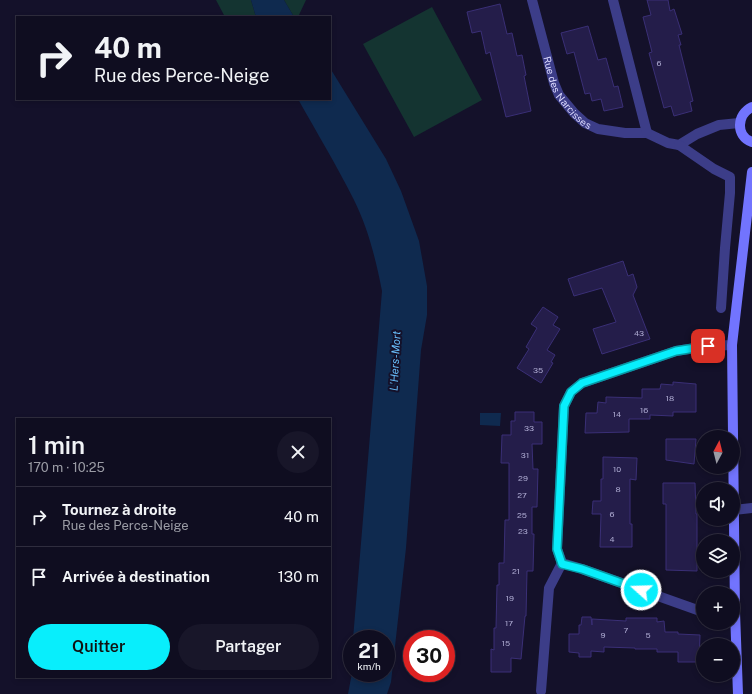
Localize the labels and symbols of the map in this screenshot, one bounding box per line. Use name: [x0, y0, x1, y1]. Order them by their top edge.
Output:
street label: Rue des Narcisses: [541, 55, 593, 131]
house number: 6: [657, 58, 662, 68]
house number: 43: [634, 328, 644, 338]
pin: [691, 329, 725, 363]
water label: L'Hers-Mort: [387, 330, 403, 391]
house number: 35: [533, 365, 543, 375]
house number: 18: [666, 393, 674, 403]
house number: 16: [640, 405, 648, 415]
house number: 14: [613, 409, 621, 419]
house number: 33: [524, 423, 534, 433]
north arrow: [696, 430, 740, 474]
house number: 31: [521, 450, 529, 460]
house number: 10: [613, 464, 621, 474]
house number: 29: [518, 473, 528, 483]
house number: 8: [615, 484, 621, 494]
house number: 27: [517, 490, 527, 500]
house number: 6: [610, 509, 615, 519]
house number: 25: [517, 510, 527, 520]
house number: 23: [518, 526, 528, 536]
house number: 4: [609, 534, 615, 544]
house number: 21: [512, 566, 520, 576]
position arrow: [620, 569, 662, 611]
house number: 19: [506, 593, 514, 603]
house number: 17: [505, 618, 513, 628]
house number: 7: [624, 625, 629, 635]
speed limit sign: 30: [403, 630, 455, 682]
house number: 9: [601, 630, 606, 640]
house number: 5: [645, 630, 651, 640]
house number: 15: [502, 638, 510, 648]

